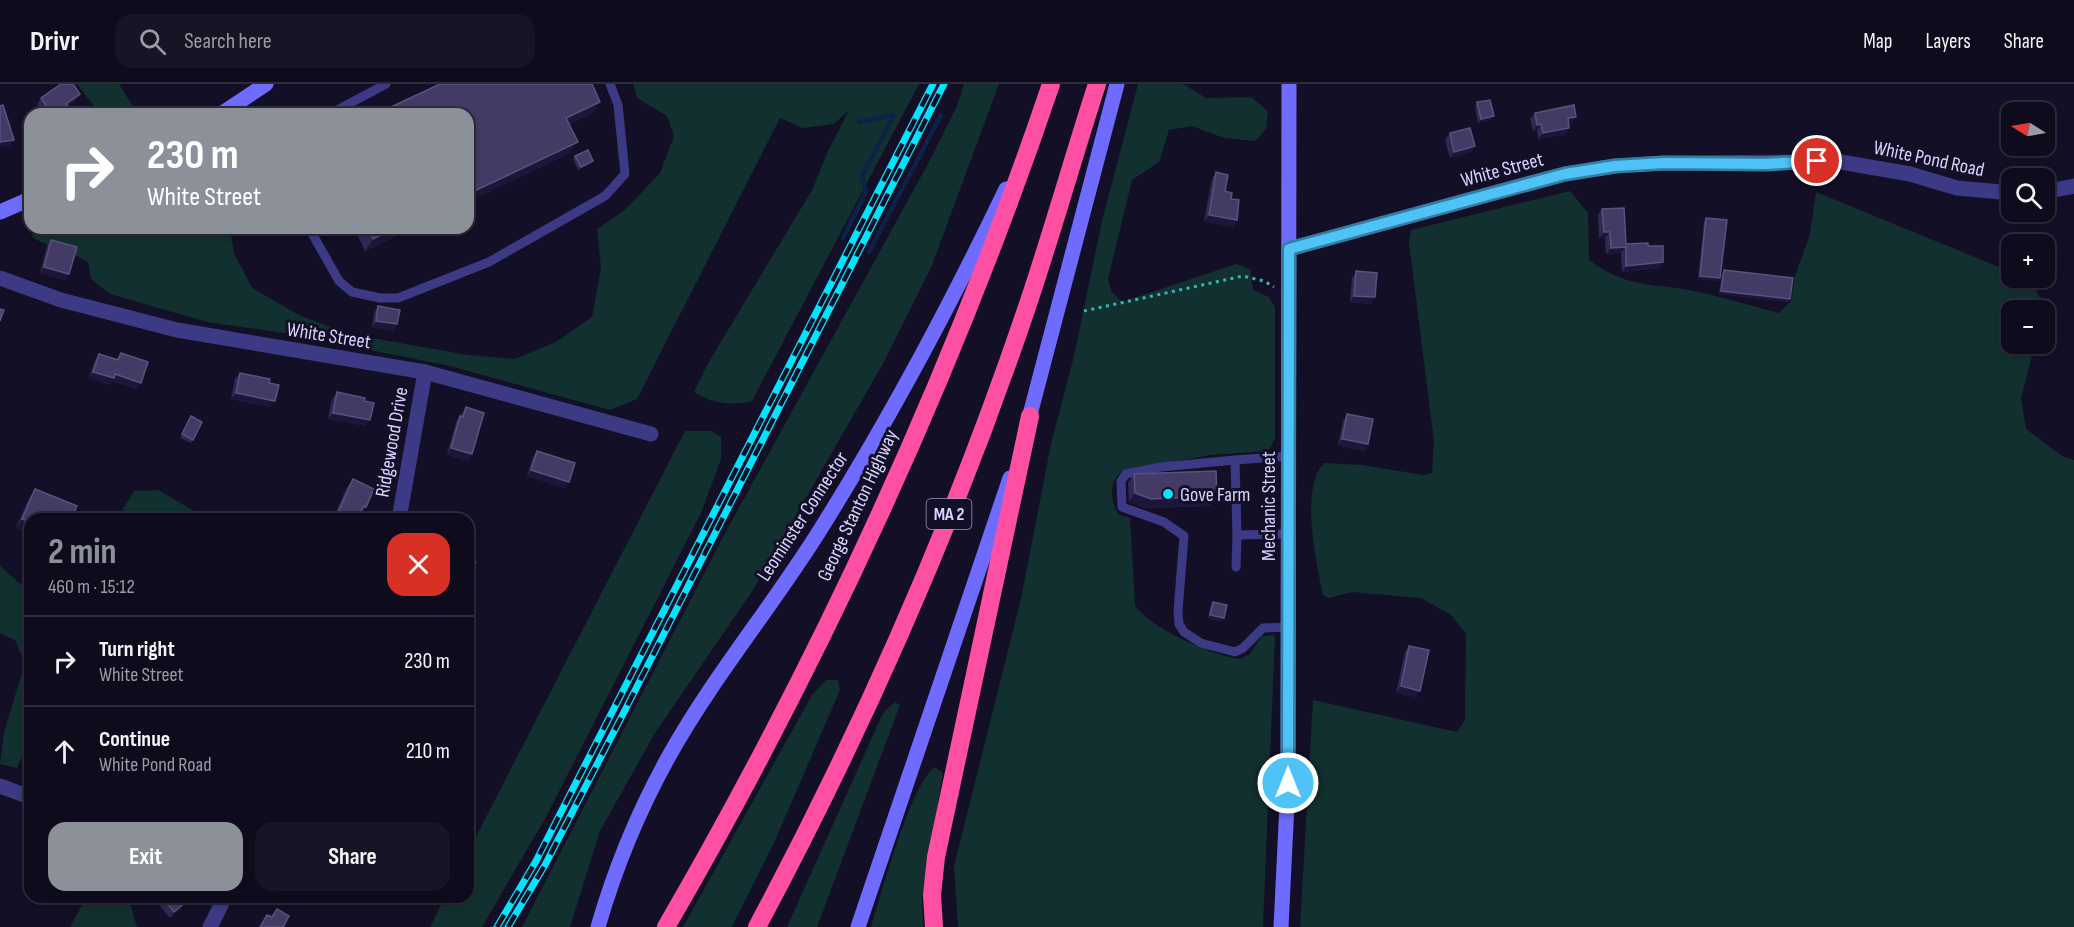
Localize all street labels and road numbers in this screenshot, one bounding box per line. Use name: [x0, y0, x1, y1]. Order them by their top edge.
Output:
street label: White Pond Road: [1871, 136, 1986, 182]
street label: White Street: [1458, 147, 1546, 193]
street label: White Street: [285, 318, 373, 354]
street label: Ridgewood Drive: [370, 385, 413, 499]
street label: George Stanton Highway: [812, 426, 904, 585]
street label: Leominster Connector: [752, 447, 854, 586]
street label: Mechanic Street: [1257, 451, 1281, 561]
road number: MA 2: [926, 499, 972, 529]

